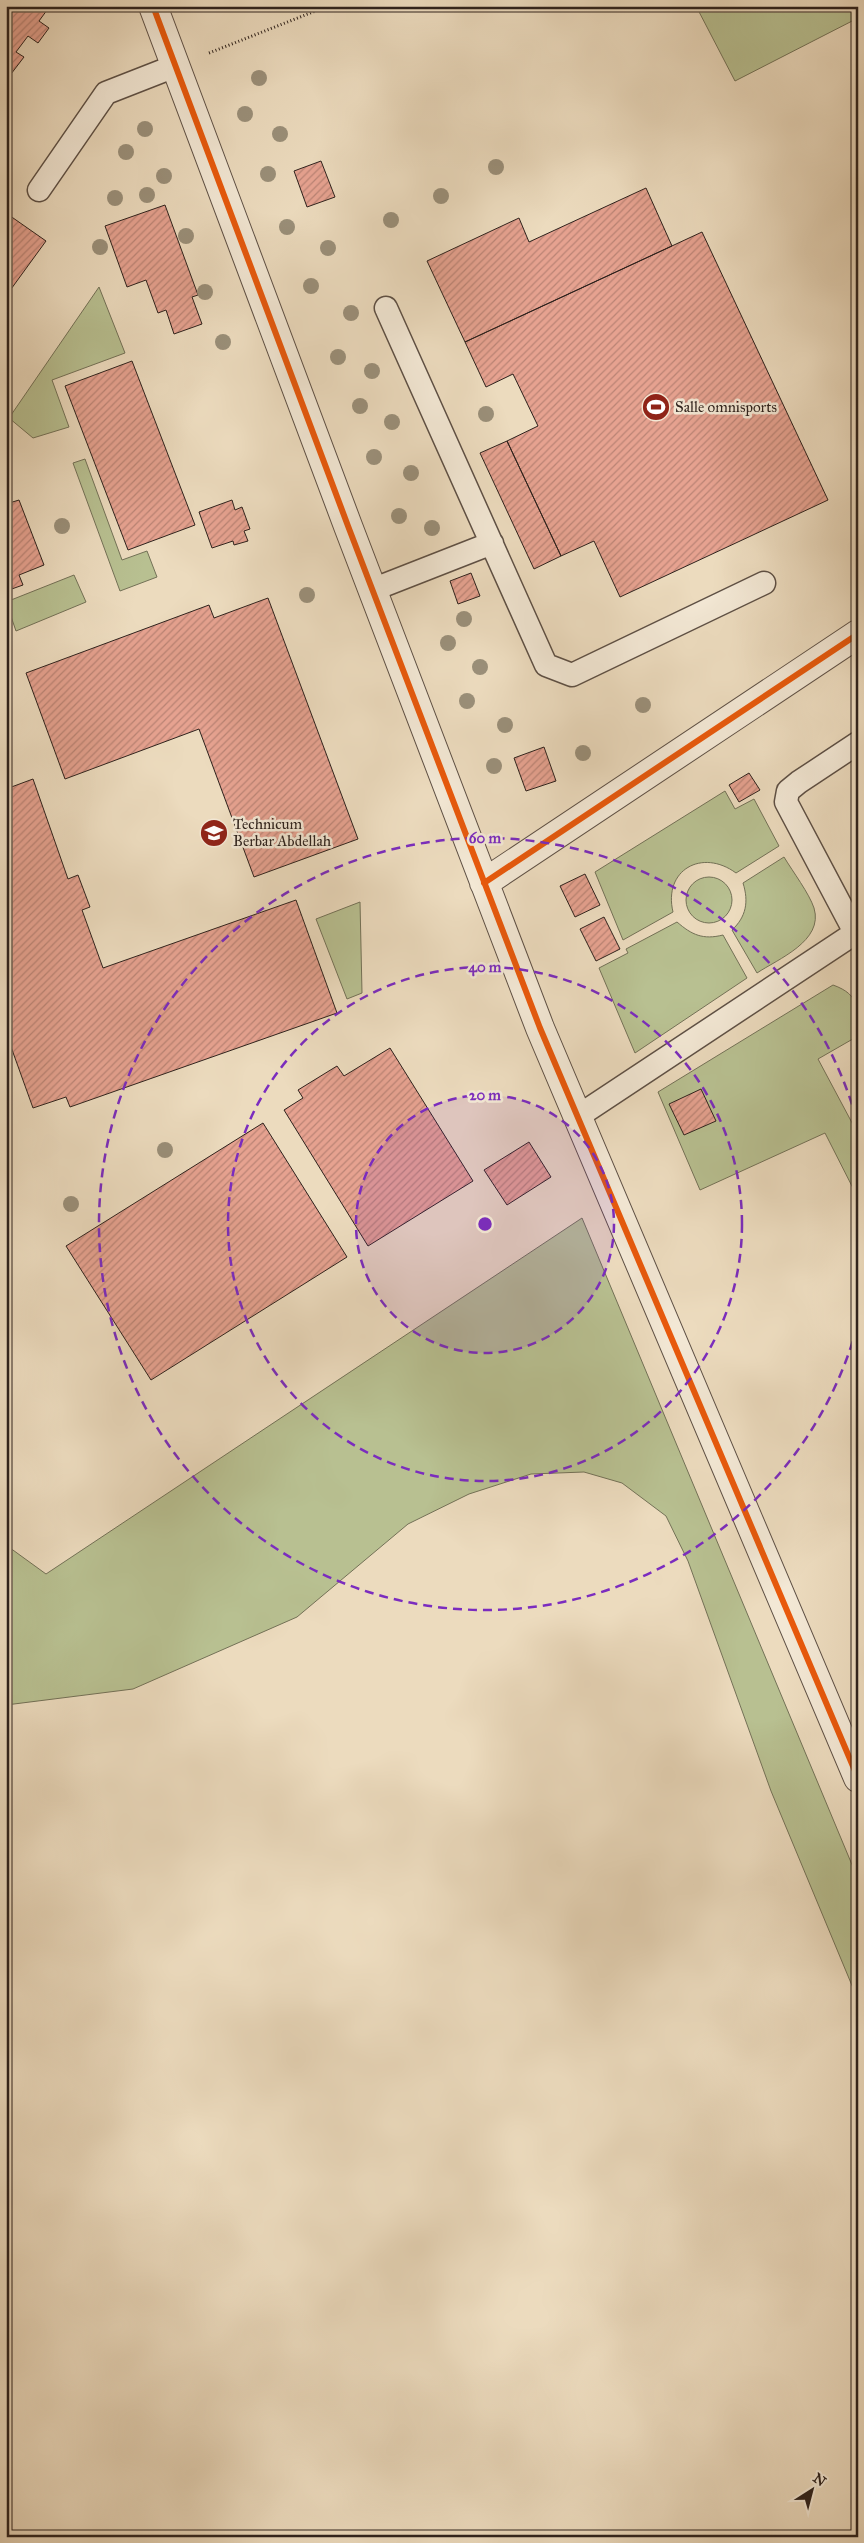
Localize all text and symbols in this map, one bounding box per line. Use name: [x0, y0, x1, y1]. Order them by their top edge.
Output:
sports icon: Salle omnisports: [641, 392, 671, 422]
place label: Salle omnisports: [675, 398, 777, 416]
place label: Technicum Berbar Abdellah: [233, 815, 332, 850]
school or university icon: Technicum Berbar Abdellah: [199, 818, 229, 848]
text: 60 m: [469, 829, 502, 847]
text: 40 m: [469, 958, 502, 977]
text: 20 m: [469, 1086, 501, 1104]
centre of rings: [476, 1215, 494, 1233]
north arrow: [786, 2466, 836, 2516]
text: N: [810, 2470, 829, 2490]

